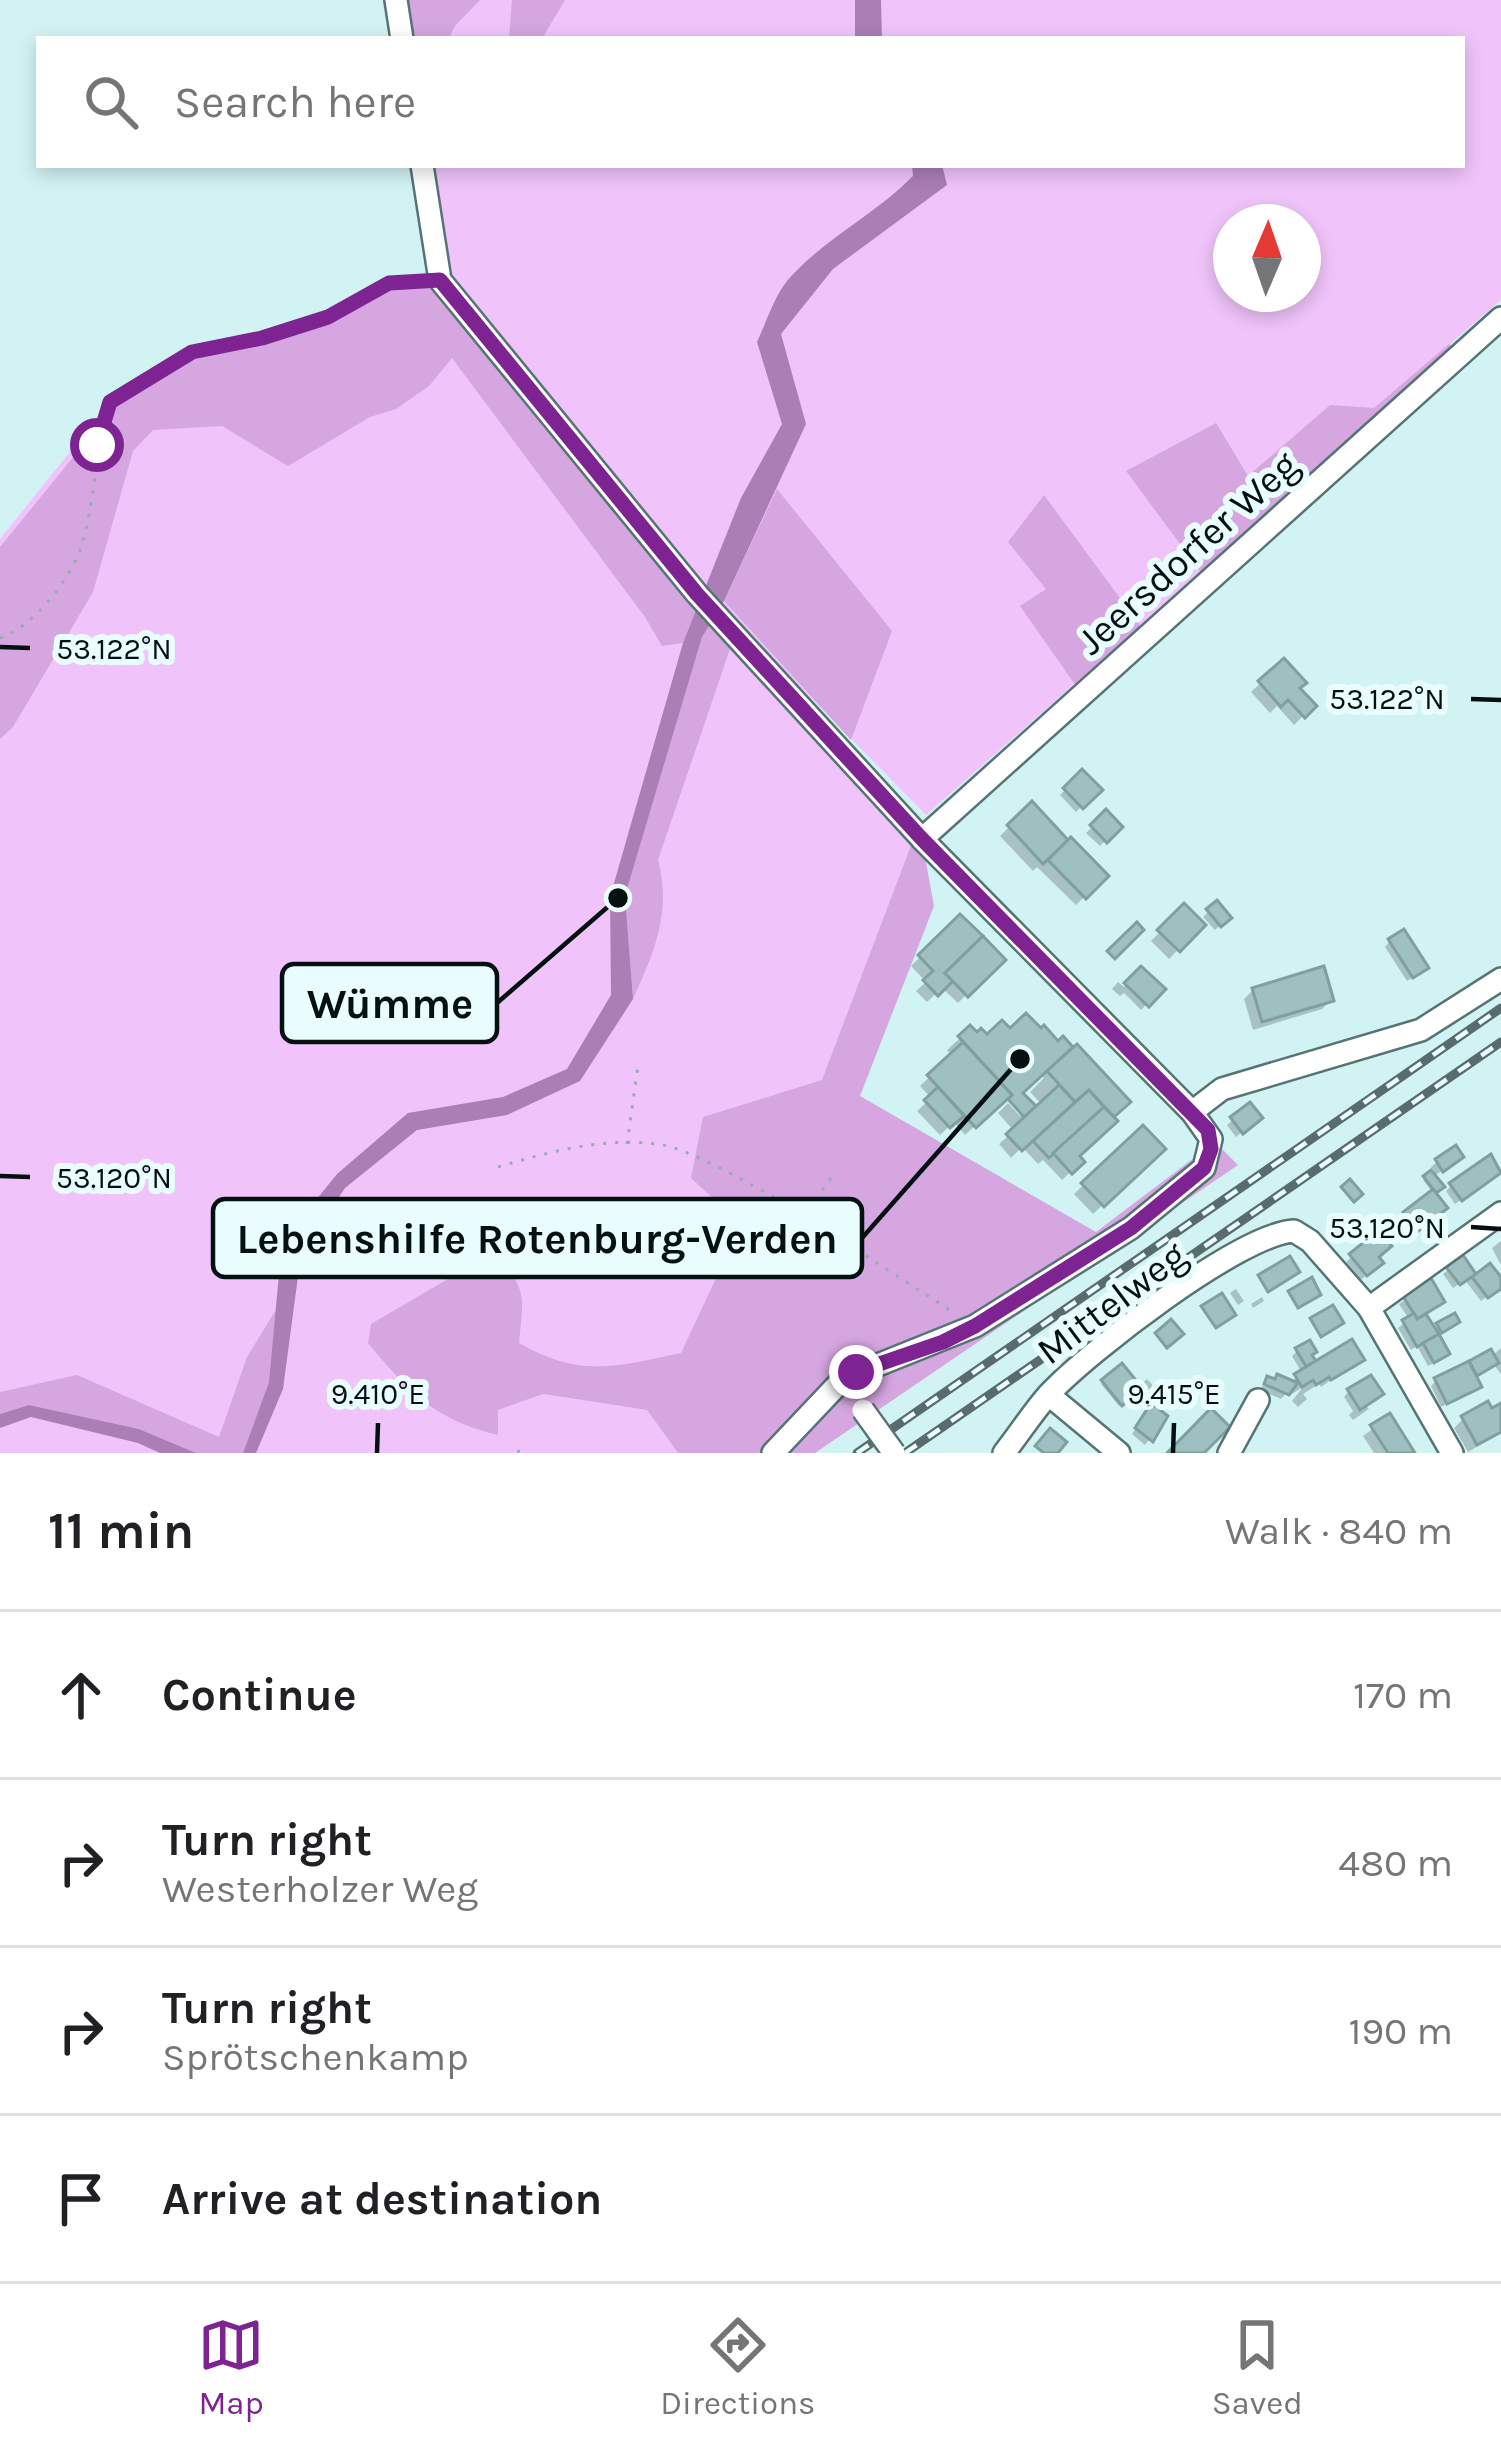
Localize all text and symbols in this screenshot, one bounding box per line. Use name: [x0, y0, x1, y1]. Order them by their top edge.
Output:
search box: [36, 36, 1465, 168]
icon: search: [78, 69, 144, 135]
text: Search here: [174, 76, 416, 128]
north arrow: [1213, 204, 1321, 312]
route start: [70, 418, 124, 472]
street label: Jeersdorfer Weg: [1068, 442, 1308, 664]
text: 53.122°N: [56, 631, 172, 667]
text: 53.122°N: [1329, 681, 1445, 717]
callout: Wümme: [282, 964, 497, 1042]
text: Wümme: [307, 979, 473, 1029]
text: 53.120°N: [56, 1160, 172, 1196]
callout: Lebenshilfe Rotenburg-Verden: [213, 1199, 862, 1277]
text: 53.120°N: [1329, 1210, 1445, 1246]
text: Lebenshilfe Rotenburg-Verden: [236, 1214, 838, 1264]
street label: Mittelweg: [1028, 1232, 1195, 1374]
route end: [829, 1345, 883, 1399]
text: 9.410°E: [331, 1376, 425, 1412]
text: 9.415°E: [1127, 1376, 1221, 1412]
text: 11 min: [48, 1501, 194, 1561]
text: Walk · 840 m: [1225, 1508, 1453, 1554]
icon: ahead: [48, 1662, 114, 1728]
text: Continue: [162, 1669, 357, 1721]
text: 170 m: [1353, 1672, 1453, 1718]
text: Turn right: [162, 1814, 372, 1866]
icon: right: [48, 1830, 114, 1896]
text: 480 m: [1338, 1840, 1453, 1886]
text: Westerholzer Weg: [162, 1866, 478, 1912]
text: Turn right: [162, 1982, 372, 2034]
icon: right: [48, 1998, 114, 2064]
text: 190 m: [1349, 2008, 1453, 2054]
text: Sprötschenkamp: [162, 2034, 469, 2080]
icon: arrive: [48, 2166, 114, 2232]
text: Arrive at destination: [162, 2173, 602, 2225]
tab: Map: [198, 2312, 264, 2422]
tab: Directions: [660, 2312, 815, 2422]
tab: Saved: [1212, 2312, 1303, 2422]

